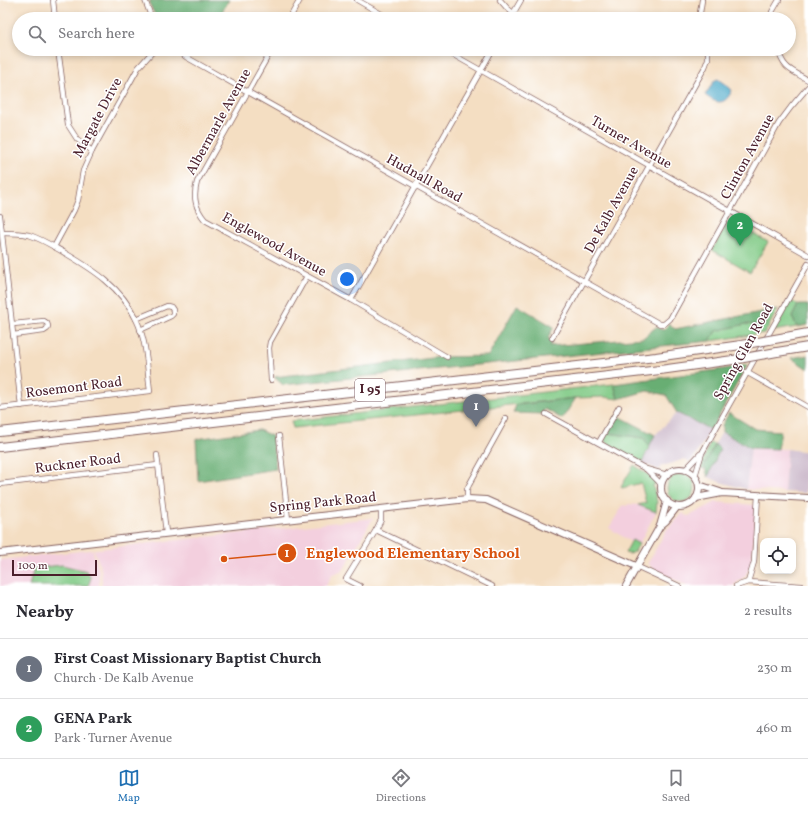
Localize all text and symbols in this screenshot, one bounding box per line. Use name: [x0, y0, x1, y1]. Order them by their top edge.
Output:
search box: [12, 12, 796, 56]
icon: search: [26, 23, 48, 45]
text: Search here: [58, 24, 135, 45]
street label: Albermarle Avenue: [182, 65, 256, 179]
street label: Margate Drive: [69, 74, 127, 161]
street label: Clinton Avenue: [717, 111, 780, 203]
street label: Turner Avenue: [587, 112, 675, 174]
street label: Hudnall Road: [382, 150, 466, 208]
street label: De Kalb Avenue: [580, 163, 644, 257]
street label: Englewood Avenue: [218, 208, 330, 282]
pin: 2: [727, 213, 753, 246]
your location: [337, 269, 357, 289]
street label: Spring Glen Road: [710, 300, 779, 404]
street label: Rosemont Road: [25, 373, 123, 403]
road number: I 95: [355, 379, 385, 401]
pin: 1: [463, 394, 489, 427]
street label: Ruckner Road: [34, 449, 122, 479]
street label: Spring Park Road: [269, 488, 377, 518]
map controls: [760, 538, 796, 574]
button: locate: [760, 538, 796, 574]
callout: Englewood Elementary School: [277, 539, 528, 566]
text: Englewood Elementary School: [306, 544, 520, 565]
text: 1: [285, 546, 290, 562]
scale bar: [12, 558, 97, 577]
text: 100 m: [18, 559, 48, 574]
text: Nearby: [16, 601, 74, 624]
text: 2 results: [744, 603, 792, 621]
text: First Coast Missionary Baptist Church: [54, 649, 322, 670]
text: 1: [26, 660, 32, 678]
text: 230 m: [757, 660, 792, 678]
text: Church · De Kalb Avenue: [54, 670, 194, 688]
text: GENA Park: [54, 709, 132, 730]
text: 2: [26, 720, 32, 738]
text: 460 m: [756, 720, 792, 738]
text: Park · Turner Avenue: [54, 730, 172, 748]
tab: Map: [118, 767, 140, 806]
tab: Directions: [376, 767, 426, 806]
tab: Saved: [662, 767, 690, 806]

